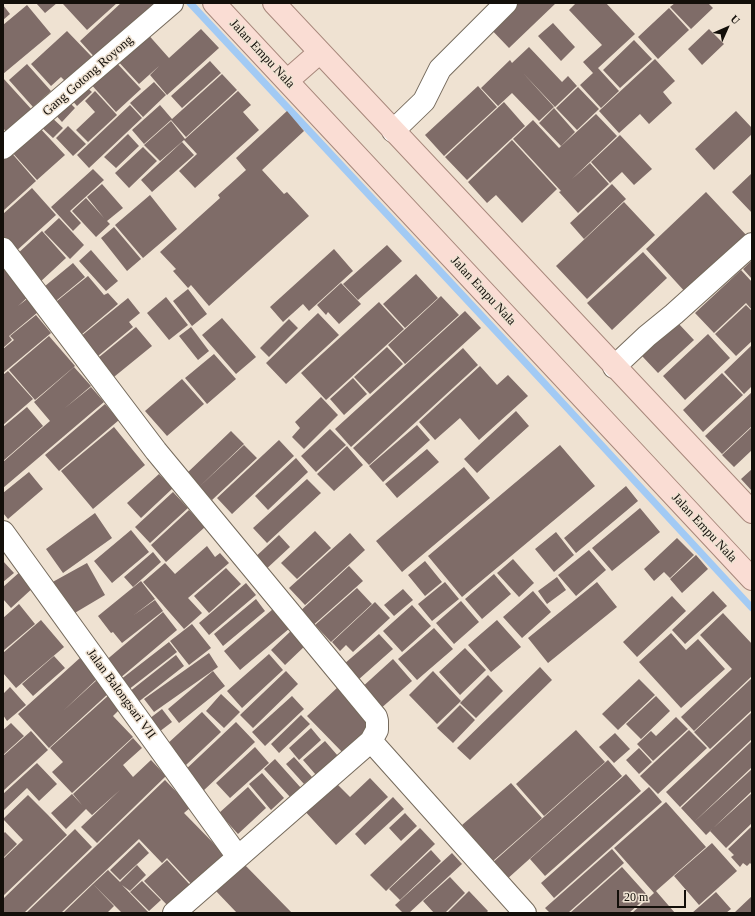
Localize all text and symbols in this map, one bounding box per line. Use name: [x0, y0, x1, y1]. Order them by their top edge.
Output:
north arrow: [707, 8, 747, 48]
text: U: [728, 12, 743, 27]
street label: Jalan Empu Nala: [226, 16, 298, 92]
street label: Gang Gotong Royong: [40, 32, 136, 120]
street label: Jalan Empu Nala: [447, 253, 519, 329]
street label: Jalan Empu Nala: [668, 490, 740, 566]
street label: Jalan Balongsari VII: [83, 646, 159, 742]
scale bar: [619, 882, 688, 908]
text: 20 m: [624, 890, 648, 904]

